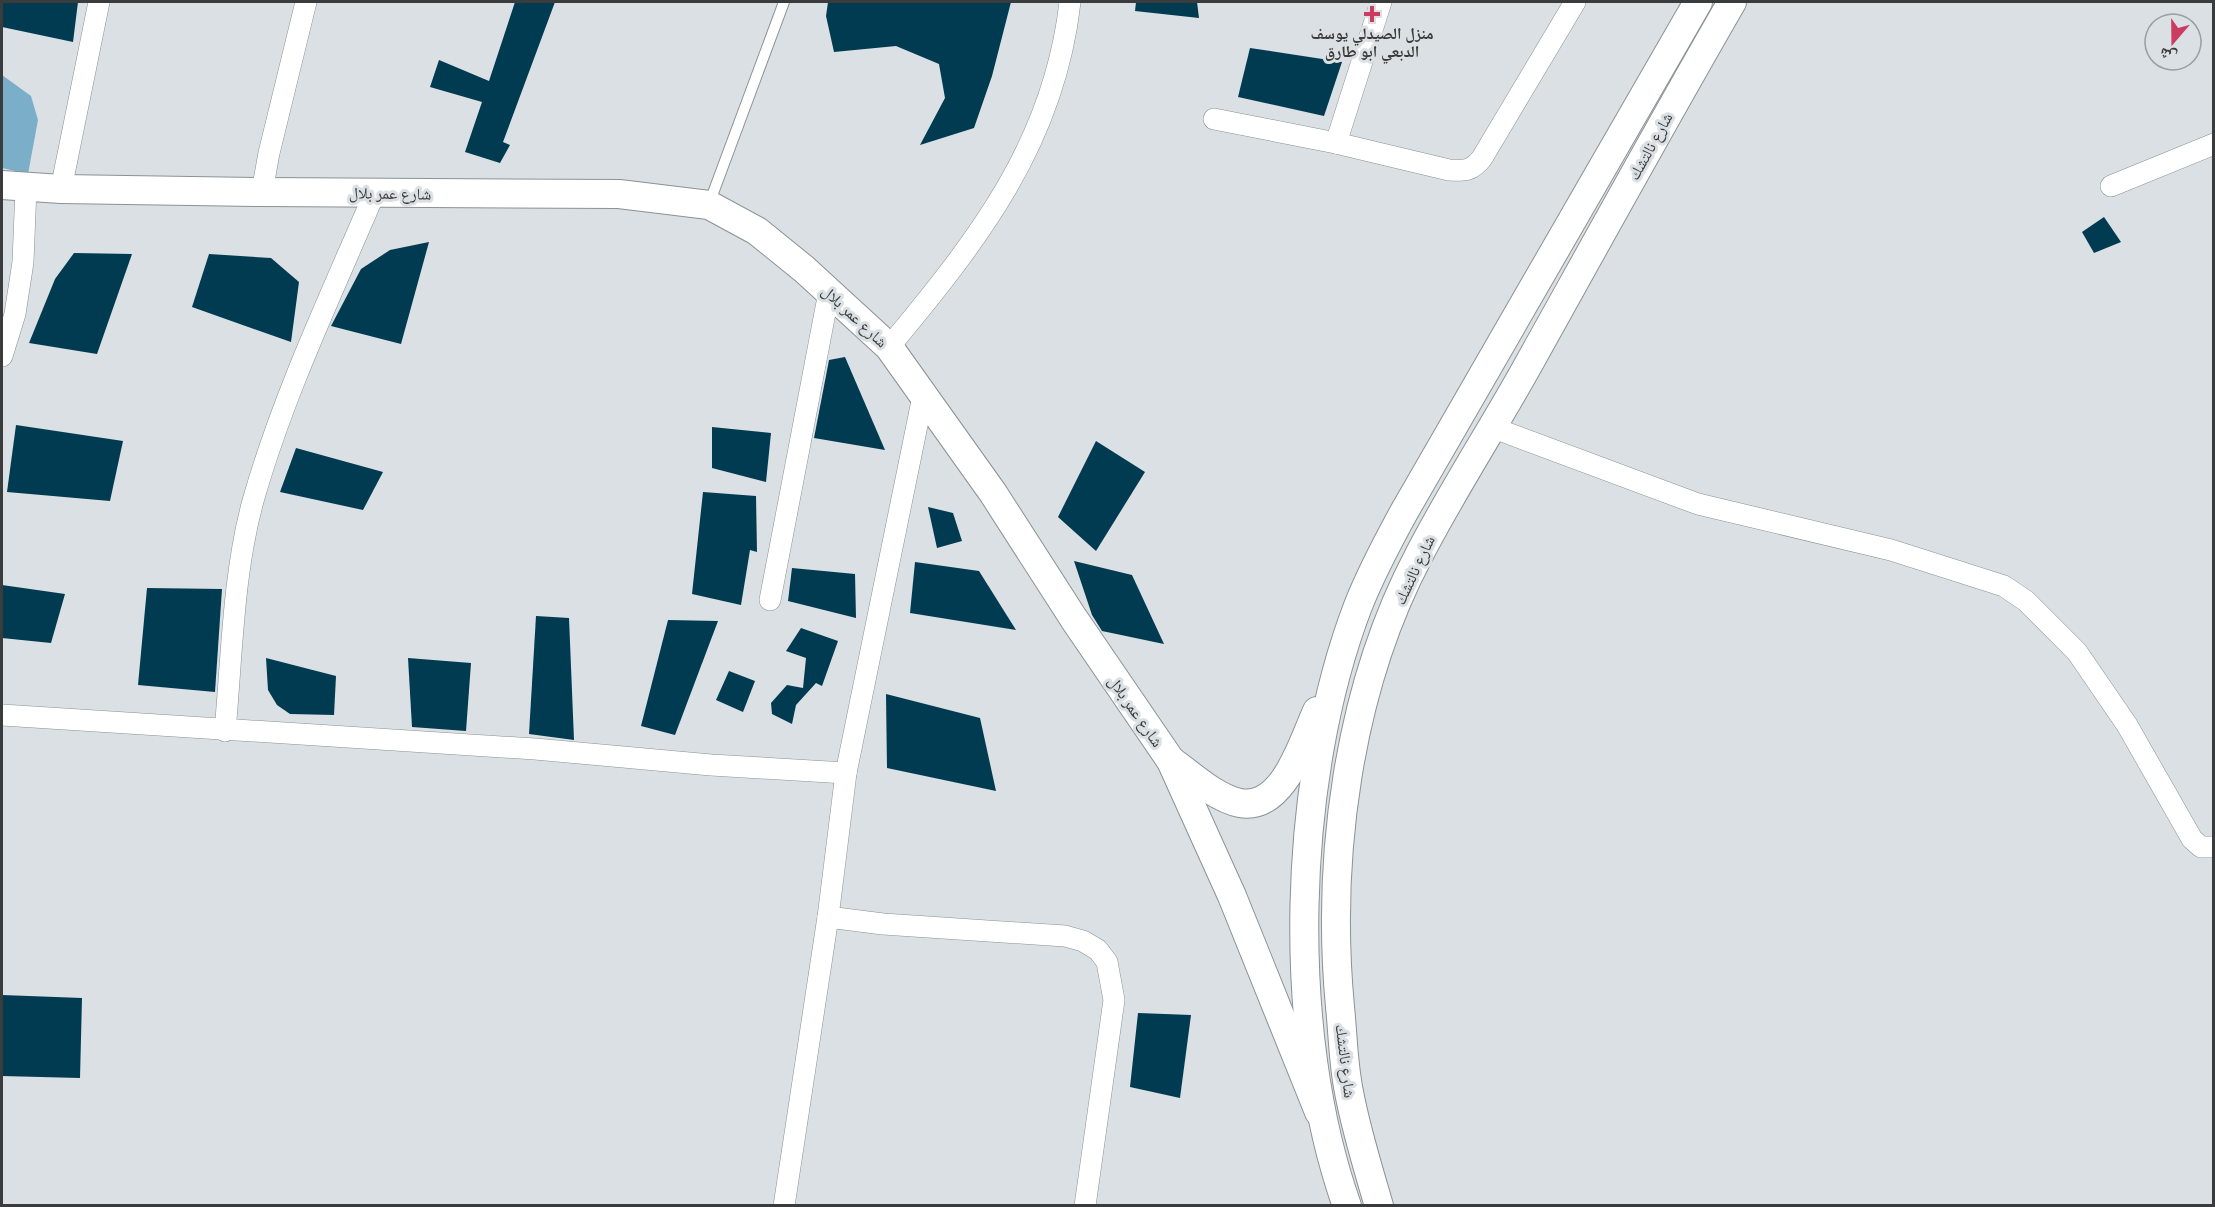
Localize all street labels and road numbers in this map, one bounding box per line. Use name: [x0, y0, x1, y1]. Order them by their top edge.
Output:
street label: شارع نالتشك: [1622, 108, 1678, 184]
street label: شارع عمر بلال: [349, 181, 431, 205]
street label: شارع عمر بلال: [817, 280, 893, 352]
street label: شارع نالتشك: [1388, 532, 1440, 608]
street label: شارع عمر بلال: [1103, 671, 1169, 751]
street label: شارع نالتشك: [1331, 1023, 1361, 1099]

